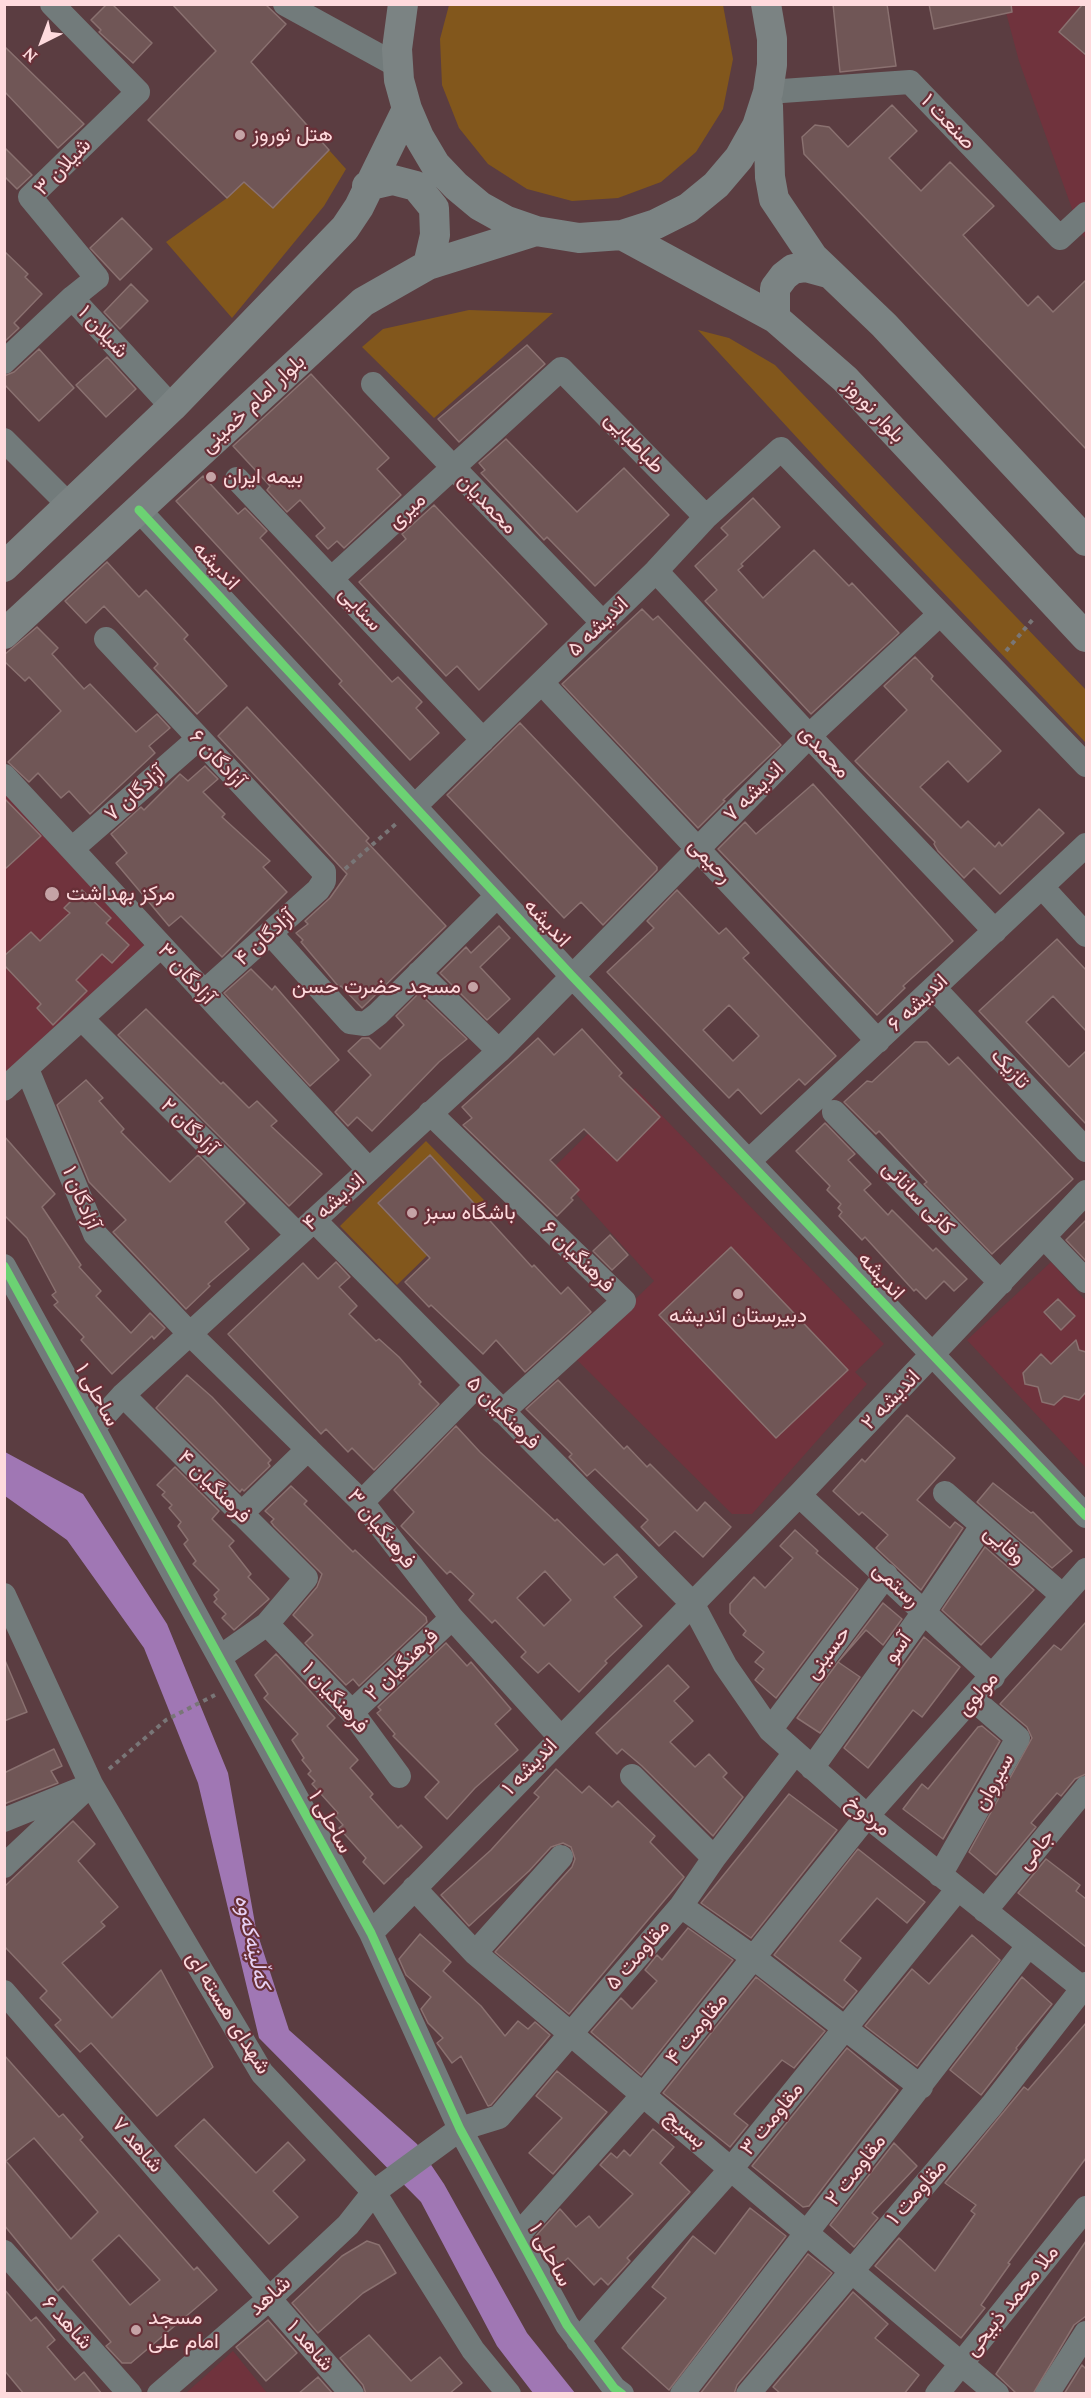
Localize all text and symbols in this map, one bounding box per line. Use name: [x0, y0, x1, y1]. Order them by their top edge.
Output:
north arrow: [12, 12, 72, 72]
text: N: [19, 44, 41, 67]
street label: صنعت ۱: [915, 89, 981, 155]
place label: هتل نوروز: [252, 122, 333, 148]
marker: هتل نوروز: [233, 128, 247, 142]
street label: شیلان ۳: [29, 133, 97, 201]
street label: شیلان ۱: [72, 301, 134, 363]
street label: بلوار امام خمینی: [195, 349, 311, 459]
street label: بلوار نوروز: [838, 374, 910, 448]
street label: طباطبایی: [599, 407, 669, 479]
place label: بیمه ایران: [223, 464, 303, 490]
street label: محمدیان: [452, 468, 522, 540]
marker: بیمه ایران: [204, 470, 218, 484]
street label: میری: [383, 487, 431, 535]
street label: اندیشه: [187, 536, 245, 596]
street label: سنایی: [333, 581, 387, 637]
street label: اندیشه ۵: [562, 592, 634, 662]
street label: محمدی: [793, 720, 855, 784]
street label: آزادگان ۶: [184, 725, 250, 793]
street label: اندیشه ۷: [719, 757, 789, 827]
street label: آزادگان ۷: [99, 761, 171, 827]
street label: رحیمی: [683, 833, 737, 889]
place label: مرکز بهداشت: [66, 881, 175, 907]
marker: مرکز بهداشت: [43, 885, 61, 903]
street label: اندیشه: [518, 893, 576, 953]
street label: آزادگان ۴: [230, 905, 300, 971]
street label: آزادگان ۳: [152, 938, 220, 1010]
street label: اندیشه ۶: [883, 969, 953, 1037]
place label: مسجد حضرت حسن: [292, 974, 461, 1000]
marker: مسجد حضرت حسن: [466, 980, 480, 994]
street label: تازیک: [985, 1044, 1035, 1094]
street label: آزادگان ۲: [155, 1093, 223, 1161]
street label: کانی سانانی: [877, 1156, 959, 1240]
street label: آزادگان ۱: [57, 1163, 105, 1233]
street label: اندیشه ۴: [298, 1168, 370, 1236]
place label: باشگاه سبز: [424, 1200, 516, 1226]
marker: باشگاه سبز: [405, 1206, 419, 1220]
street label: فرهنگیان ۶: [536, 1216, 620, 1298]
street label: اندیشه: [852, 1246, 910, 1306]
marker: دبیرستان اندیشه: [731, 1287, 745, 1301]
place label: دبیرستان اندیشه: [669, 1303, 807, 1329]
street label: ساحلی ۱: [69, 1359, 125, 1431]
street label: اندیشه ۲: [856, 1365, 926, 1435]
street label: فرهنگیان ۵: [461, 1371, 545, 1455]
street label: فرهنگیان ۴: [172, 1445, 256, 1529]
street label: فرهنگیان ۳: [341, 1484, 421, 1574]
street label: وفایی: [978, 1520, 1030, 1570]
street label: رستمی: [867, 1557, 925, 1613]
street label: حسینی: [800, 1621, 856, 1685]
street label: فرهنگیان ۲: [360, 1624, 444, 1706]
street label: آسو: [879, 1628, 917, 1668]
street label: فرهنگیان ۱: [296, 1657, 374, 1739]
street label: مولوی: [952, 1667, 1004, 1721]
street label: اندیشه ۱: [497, 1734, 563, 1800]
street label: سیروان: [968, 1749, 1020, 1815]
street label: ساحلی ۱: [302, 1786, 358, 1858]
street label: مردوخ: [840, 1790, 896, 1842]
street label: جامی: [1012, 1825, 1060, 1875]
water label: کەڵینەکەوە: [228, 1893, 276, 1991]
street label: مقاومت ۵: [601, 1915, 675, 1995]
street label: شهدای هسته ای: [180, 1947, 276, 2079]
street label: مقاومت ۴: [661, 1988, 733, 2070]
street label: مقاومت ۳: [735, 2077, 809, 2161]
street label: بسیج: [659, 2104, 711, 2154]
street label: شاهد ۷: [106, 2112, 168, 2178]
street label: مقاومت ۲: [820, 2129, 892, 2211]
street label: مقاومت ۱: [882, 2154, 952, 2230]
street label: ساحلی ۱: [523, 2219, 577, 2291]
street label: ملا محمد ذبیحی: [960, 2240, 1064, 2362]
street label: شاهد: [244, 2271, 296, 2321]
street label: شاهد ۶: [36, 2291, 98, 2355]
place label: مسجد امام علی: [148, 2305, 219, 2355]
street label: شاهد ۱: [281, 2315, 339, 2377]
marker: مسجد امام علی: [129, 2323, 143, 2337]

